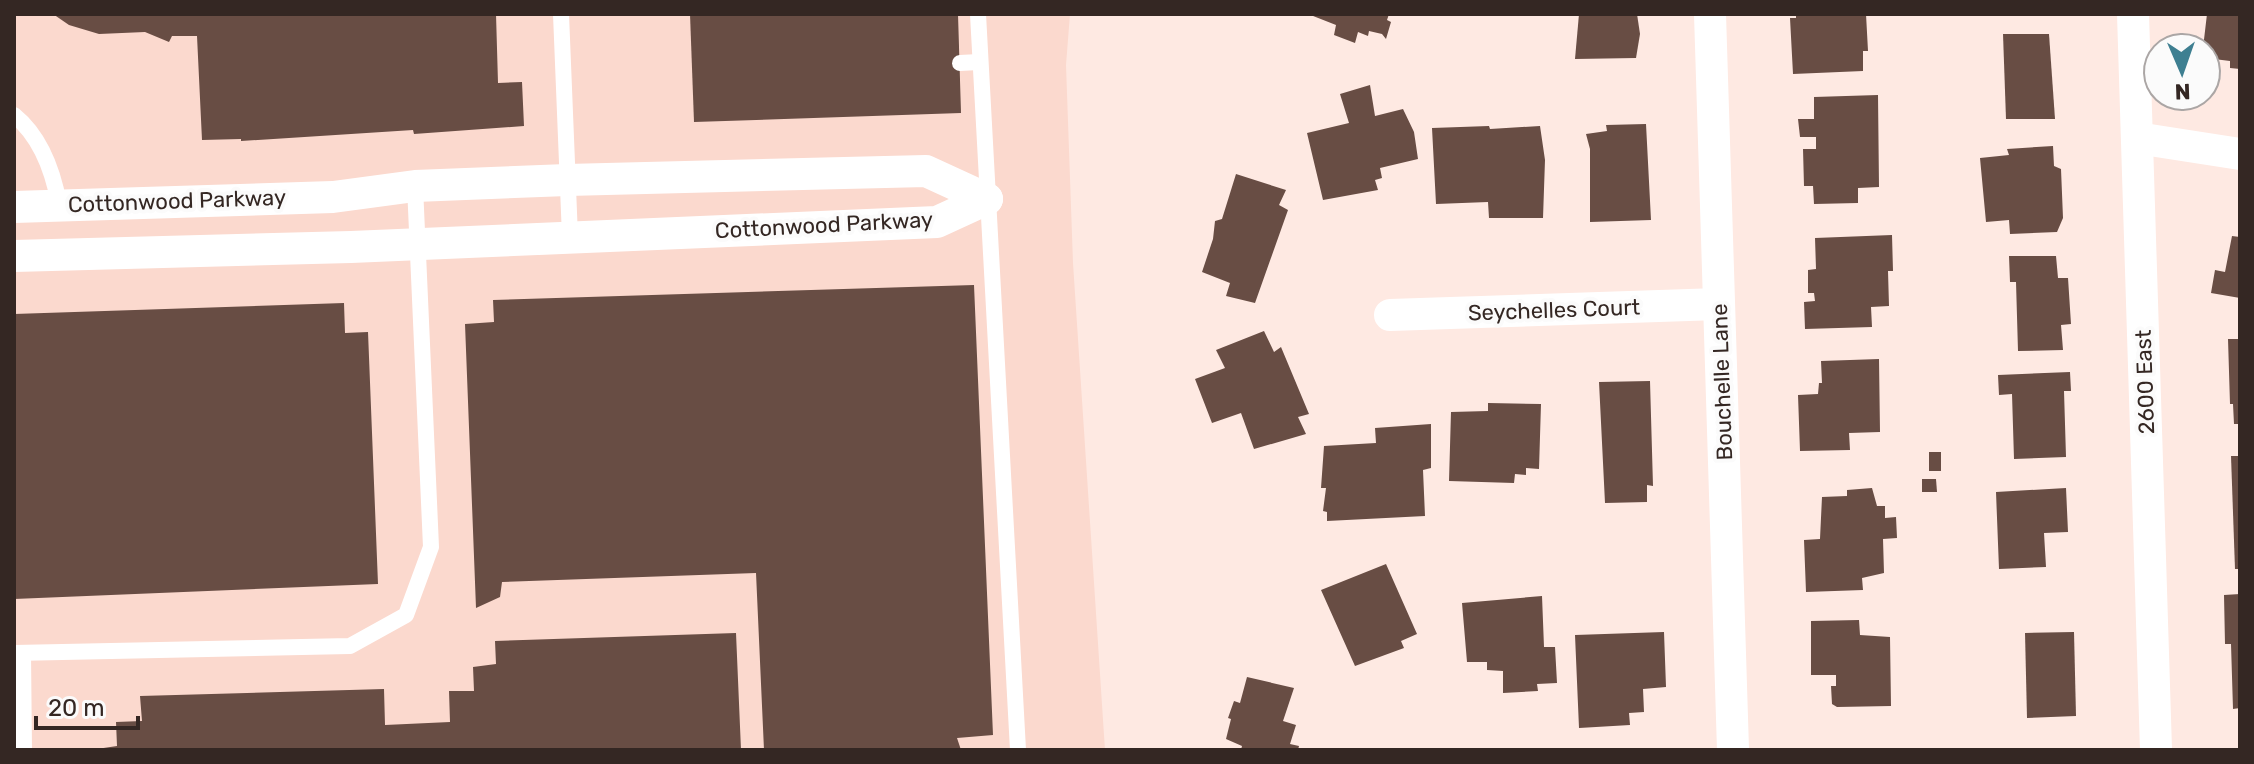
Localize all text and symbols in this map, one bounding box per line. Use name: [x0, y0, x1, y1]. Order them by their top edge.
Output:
north arrow: [2142, 32, 2222, 112]
text: N: [2174, 78, 2191, 105]
street label: Cottonwood Parkway: [67, 184, 287, 218]
street label: Cottonwood Parkway: [714, 206, 934, 244]
street label: Seychelles Court: [1467, 293, 1641, 326]
street label: Bouchelle Lane: [1706, 303, 1738, 461]
street label: 2600 East: [2130, 329, 2160, 435]
scale bar: [36, 680, 138, 730]
text: 20 m: [48, 694, 105, 722]

